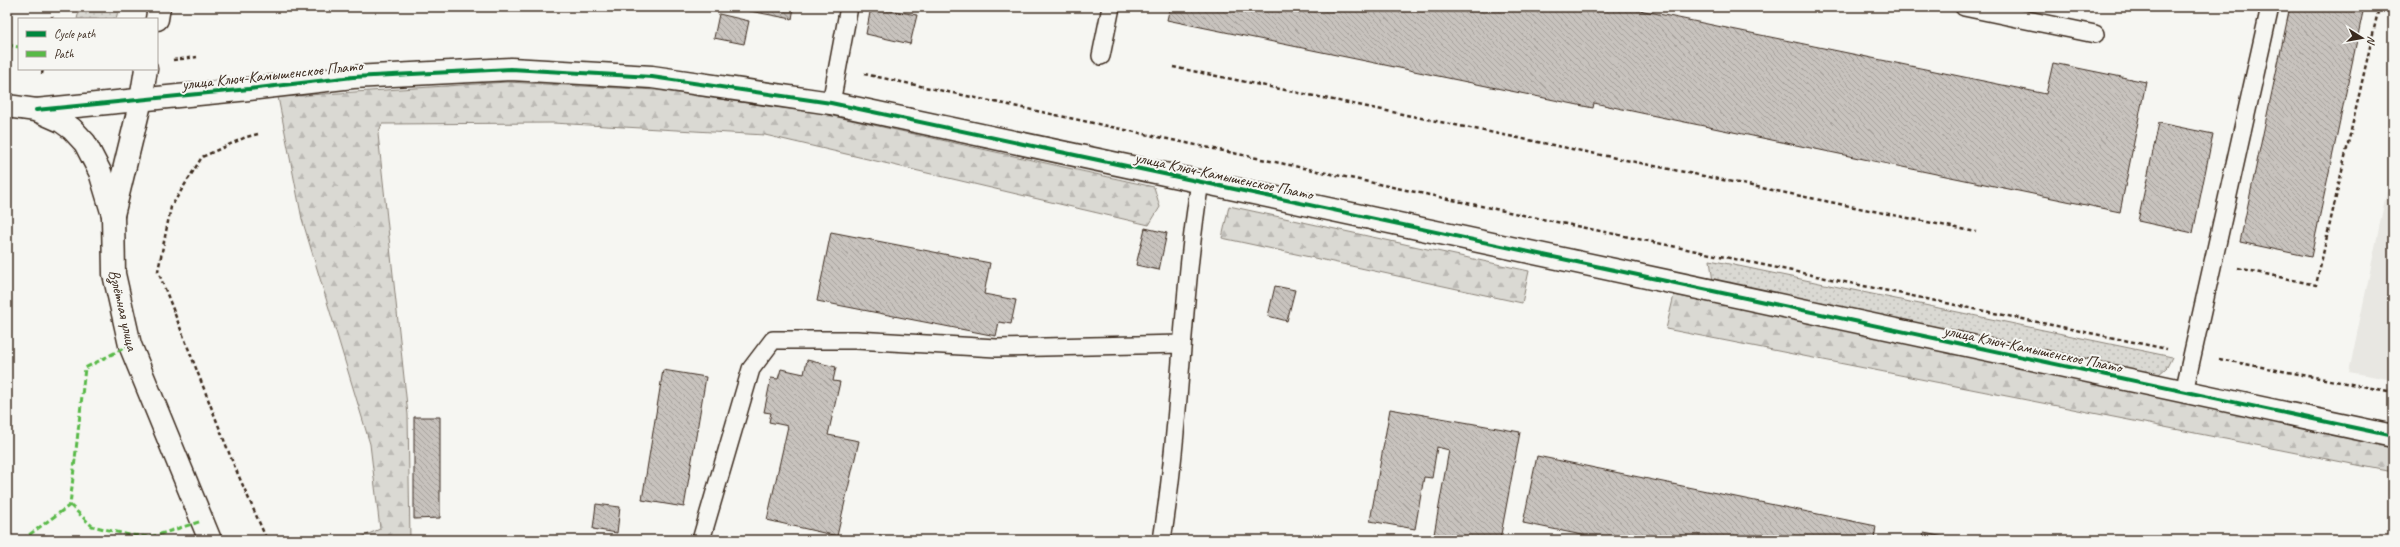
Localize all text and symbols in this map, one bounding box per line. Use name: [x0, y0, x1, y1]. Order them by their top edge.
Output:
legend: [18, 18, 158, 70]
north arrow: [2342, 18, 2382, 58]
text: Cycle path: [54, 26, 96, 42]
text: N: [2364, 35, 2379, 47]
text: Path: [54, 46, 74, 62]
street label: улица Ключ-Камышенское Плато: [180, 55, 366, 95]
street label: улица Ключ-Камышенское Плато: [1132, 147, 1317, 205]
street label: Взлётная улица: [104, 268, 142, 354]
street label: улица Ключ-Камышенское Плато: [1941, 320, 2126, 378]

